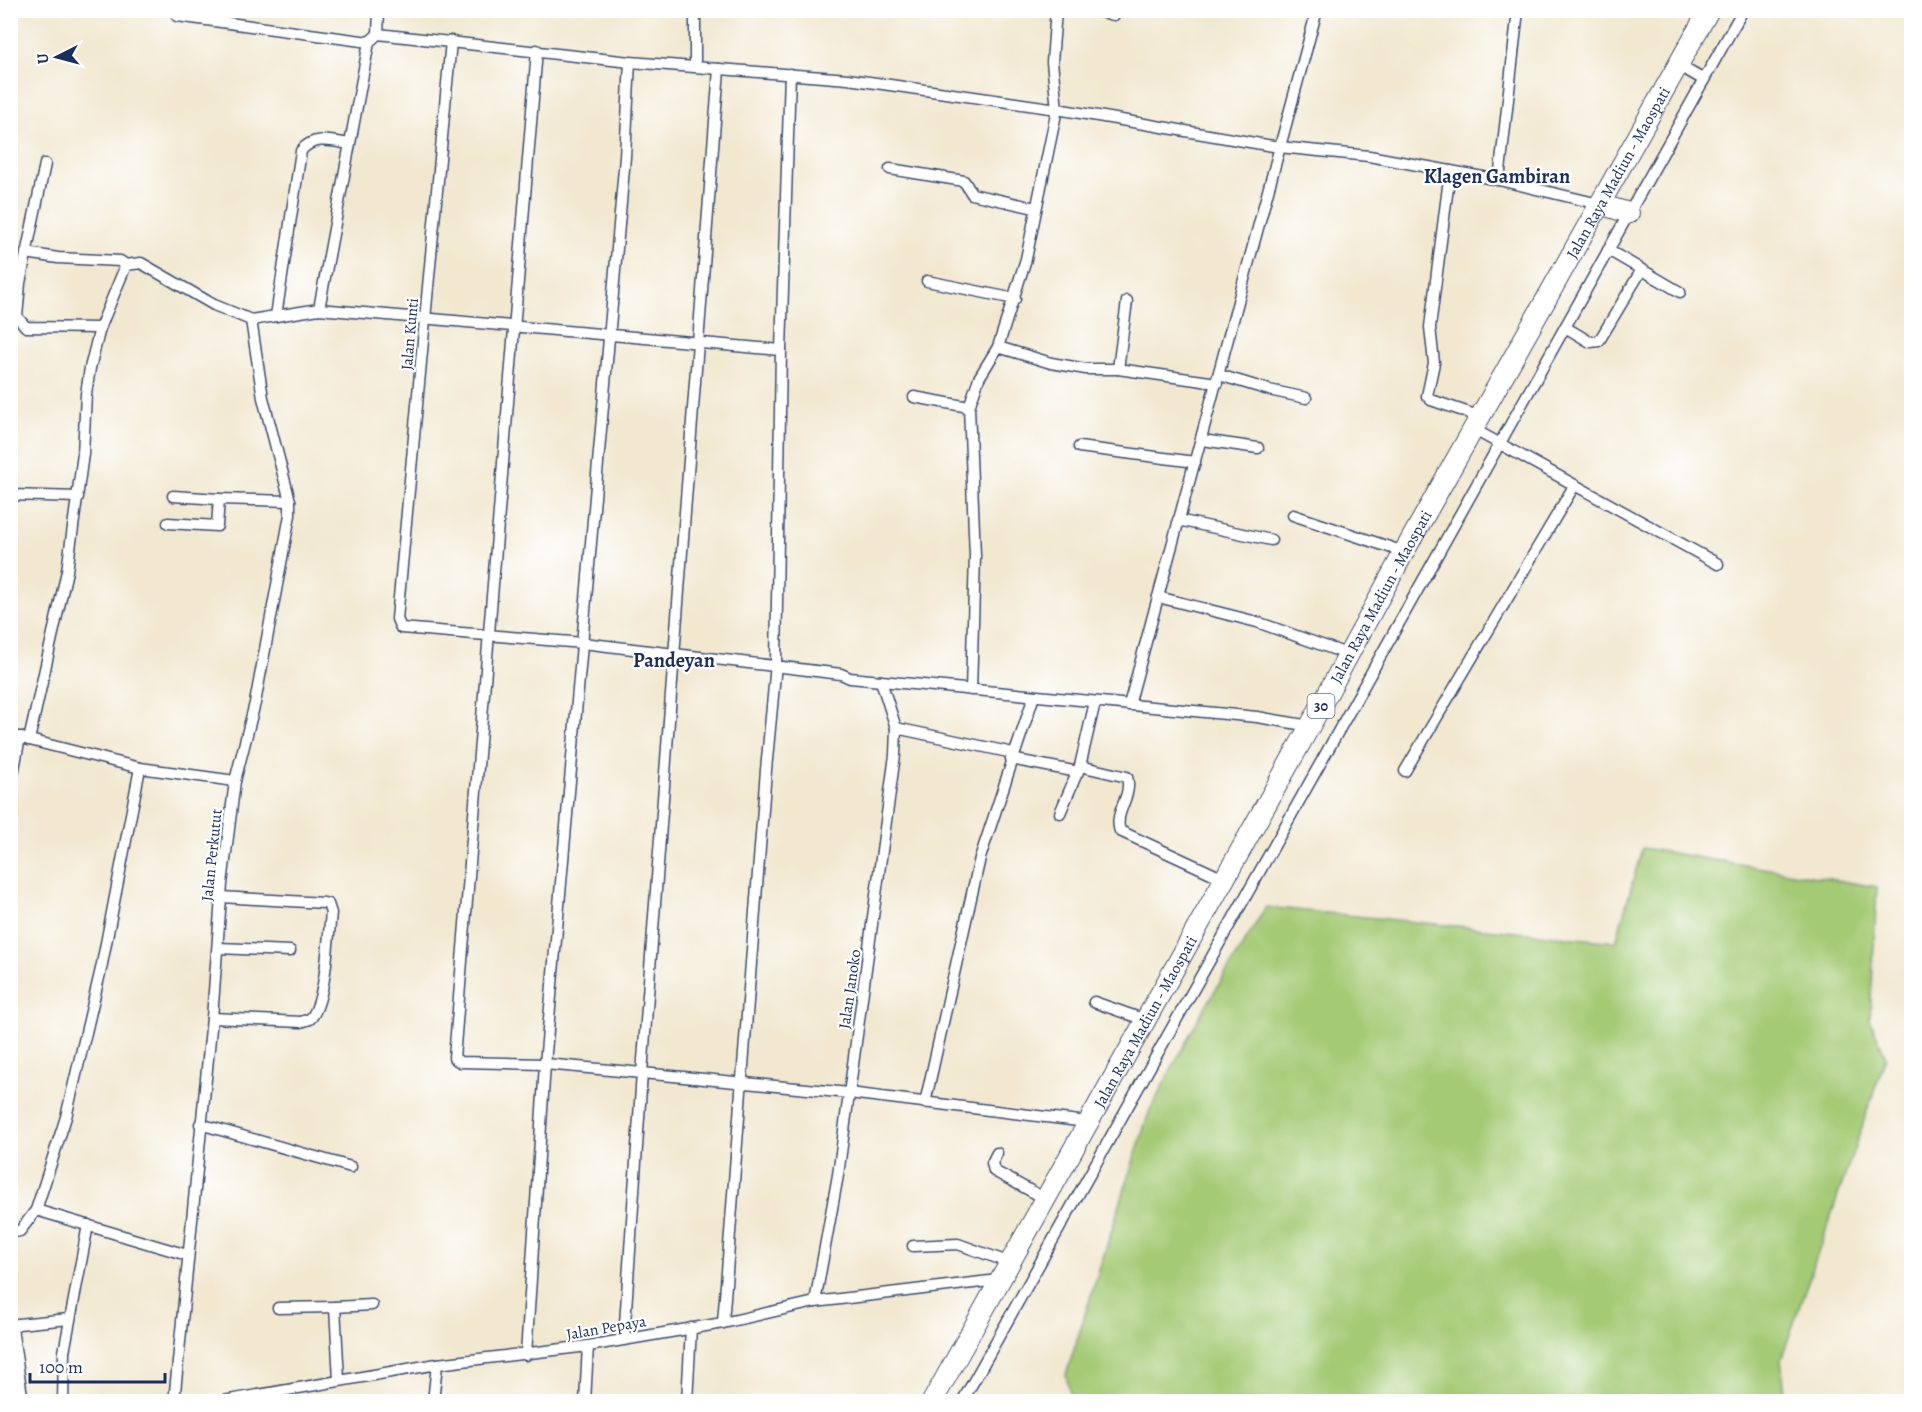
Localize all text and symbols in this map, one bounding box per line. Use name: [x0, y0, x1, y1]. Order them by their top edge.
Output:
north arrow: [27, 27, 87, 87]
text: U: [32, 52, 55, 65]
street label: Jalan Raya Madiun - Maospati: [1561, 83, 1676, 263]
district label: Klagen Gambiran: [1424, 163, 1570, 190]
street label: Jalan Kunti: [396, 297, 424, 371]
street label: Jalan Raya Madiun - Maospati: [1325, 506, 1437, 687]
district label: Pandeyan: [633, 647, 715, 674]
road number: 30: [1308, 694, 1334, 718]
street label: Jalan Perkutut: [196, 808, 228, 902]
street label: Jalan Raya Madiun - Maospati: [1089, 932, 1203, 1112]
street label: Jalan Janoko: [834, 948, 866, 1030]
street label: Jalan Pepaya: [565, 1310, 648, 1346]
scale bar: [30, 1346, 165, 1384]
text: 100 m: [39, 1355, 83, 1379]

